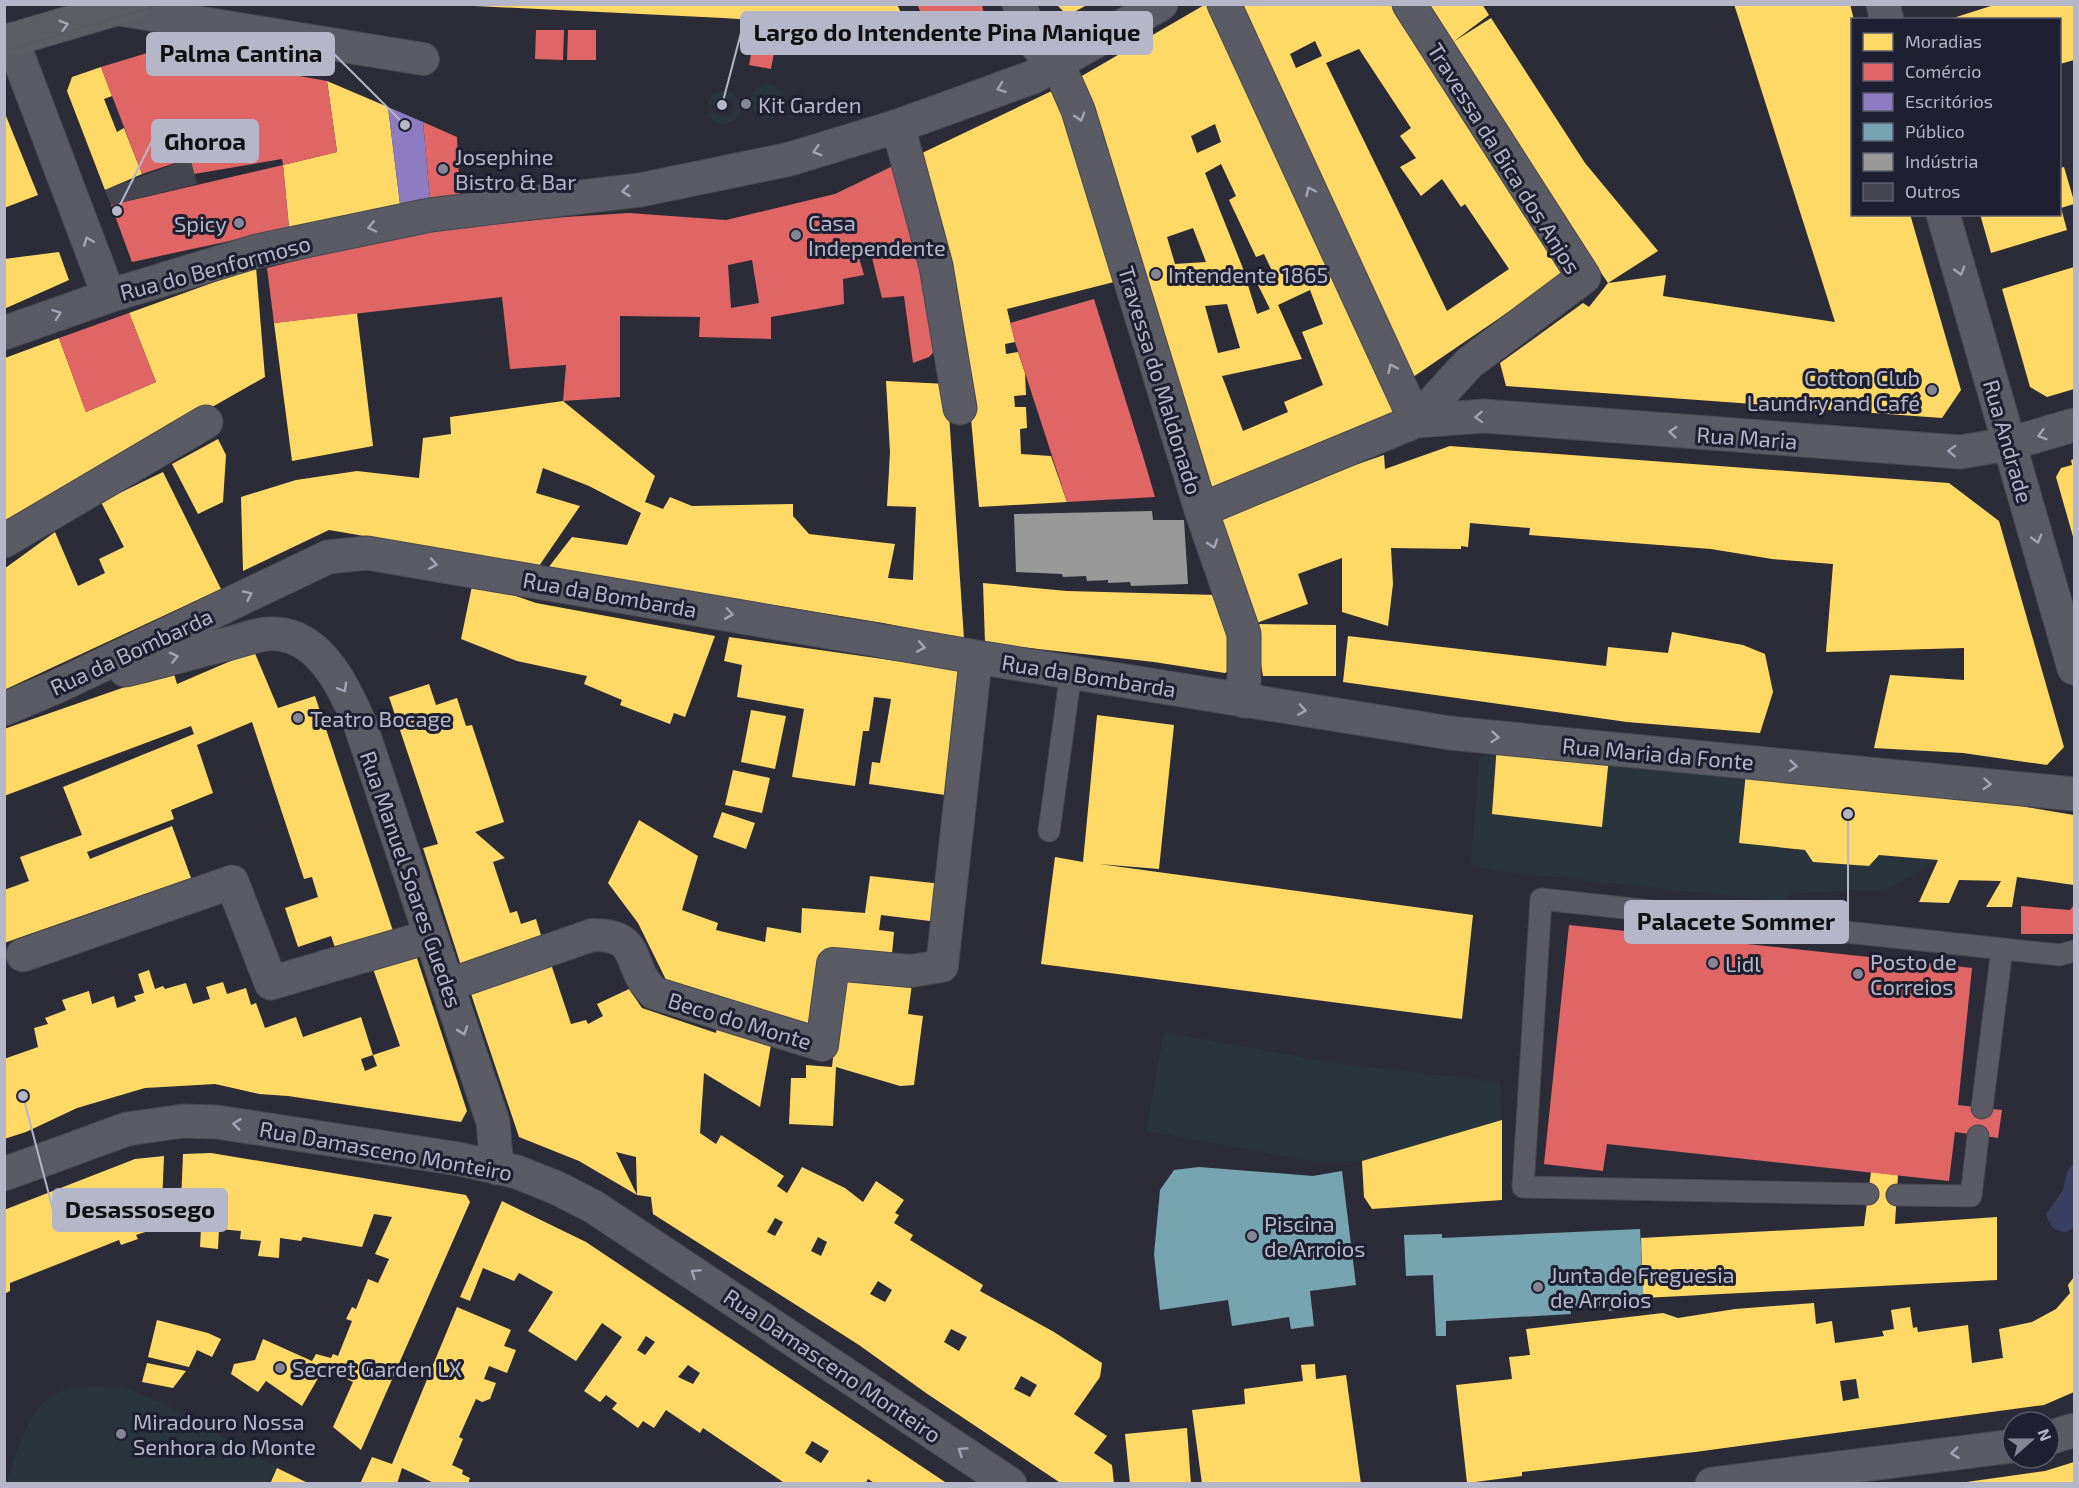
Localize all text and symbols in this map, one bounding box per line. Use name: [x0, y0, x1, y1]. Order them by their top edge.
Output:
callout: Largo do Intendente Pina Manique: [741, 12, 1152, 54]
text: Largo do Intendente Pina Manique: [753, 17, 1141, 46]
legend: [1851, 18, 2061, 216]
one-way arrow: [58, 20, 69, 32]
text: Moradias: [1905, 30, 1982, 52]
callout: Palma Cantina: [147, 33, 334, 75]
text: Palma Cantina: [159, 38, 323, 67]
street label: Travessa da Bica dos Anjos: [1422, 38, 1587, 279]
text: Comércio: [1905, 60, 1981, 82]
one-way arrow: [997, 81, 1007, 94]
text: Escritórios: [1905, 90, 1993, 112]
place label: Kit Garden: [758, 91, 861, 117]
marker: Kit Garden: [739, 97, 753, 111]
one-way arrow: [1073, 111, 1085, 122]
callout: Ghoroa: [152, 120, 258, 162]
text: Público: [1905, 120, 1965, 142]
text: Ghoroa: [164, 126, 246, 155]
place label: Josephine Bistro & Bar: [455, 143, 576, 194]
one-way arrow: [812, 144, 823, 156]
text: Indústria: [1905, 150, 1978, 172]
marker: Josephine Bistro & Bar: [436, 162, 450, 176]
text: Outros: [1905, 180, 1961, 202]
one-way arrow: [622, 185, 631, 197]
one-way arrow: [1305, 187, 1317, 198]
place label: Casa Independente: [808, 209, 946, 260]
place label: Spicy: [174, 210, 227, 236]
marker: Spicy: [232, 216, 246, 230]
one-way arrow: [368, 220, 378, 233]
marker: Casa Independente: [789, 228, 803, 242]
street label: Rua do Benformoso: [117, 229, 313, 305]
one-way arrow: [83, 236, 96, 247]
place label: Intendente 1865: [1168, 261, 1328, 287]
street label: Travessa do Maldonado: [1114, 263, 1208, 497]
one-way arrow: [1953, 265, 1965, 276]
marker: Intendente 1865: [1149, 267, 1163, 281]
one-way arrow: [51, 309, 62, 322]
one-way arrow: [1387, 364, 1399, 375]
place label: Cotton Club Laundry and Café: [1747, 364, 1920, 415]
street label: Rua Andrade: [1979, 376, 2039, 506]
marker: Cotton Club Laundry and Café: [1925, 383, 1939, 397]
one-way arrow: [1474, 411, 1483, 424]
street label: Rua Maria: [1696, 421, 1798, 453]
one-way arrow: [1669, 425, 1678, 438]
one-way arrow: [2037, 428, 2048, 440]
one-way arrow: [1947, 445, 1956, 458]
one-way arrow: [2030, 533, 2042, 544]
one-way arrow: [1205, 538, 1218, 549]
one-way arrow: [427, 557, 437, 570]
street label: Rua da Bombarda: [521, 566, 699, 622]
one-way arrow: [241, 591, 252, 603]
street label: Rua da Bombarda: [46, 602, 216, 700]
one-way arrow: [724, 608, 733, 620]
one-way arrow: [915, 640, 925, 653]
street label: Rua da Bombarda: [1000, 648, 1178, 702]
one-way arrow: [169, 652, 179, 665]
one-way arrow: [336, 682, 347, 693]
one-way arrow: [1297, 703, 1306, 715]
place label: Teatro Bocage: [310, 705, 452, 731]
marker: Teatro Bocage: [291, 711, 305, 725]
one-way arrow: [1490, 730, 1499, 743]
street label: Rua Maria da Fonte: [1561, 732, 1755, 774]
street label: Rua Manuel Soares Guedes: [356, 747, 468, 1011]
one-way arrow: [1789, 759, 1798, 772]
one-way arrow: [1983, 777, 1992, 790]
callout: Palacete Sommer: [1625, 901, 1848, 943]
text: Palacete Sommer: [1637, 906, 1836, 935]
place label: Posto de Correios: [1870, 948, 1957, 999]
place label: Lidl: [1725, 950, 1761, 976]
marker: Lidl: [1706, 956, 1720, 970]
marker: Posto de Correios: [1851, 967, 1865, 981]
street label: Beco do Monte: [665, 986, 815, 1054]
one-way arrow: [455, 1025, 468, 1036]
street label: Rua Damasceno Monteiro: [258, 1115, 514, 1185]
one-way arrow: [233, 1118, 242, 1131]
callout: Desassosego: [53, 1189, 227, 1231]
text: Desassosego: [65, 1194, 215, 1223]
place label: Piscina de Arroios: [1264, 1210, 1365, 1261]
marker: Piscina de Arroios: [1245, 1229, 1259, 1243]
place label: Junta de Freguesia de Arroios: [1550, 1261, 1735, 1312]
one-way arrow: [690, 1269, 701, 1280]
marker: Junta de Freguesia de Arroios: [1531, 1280, 1545, 1294]
street label: Rua Damasceno Monteiro: [720, 1283, 946, 1447]
place label: Secret Garden LX: [292, 1355, 462, 1381]
marker: Secret Garden LX: [273, 1361, 287, 1375]
place label: Miradouro Nossa Senhora do Monte: [133, 1408, 316, 1459]
north arrow: [2001, 1410, 2061, 1470]
text: N: [2035, 1426, 2056, 1443]
marker: Miradouro Nossa Senhora do Monte: [114, 1427, 128, 1441]
one-way arrow: [1950, 1446, 1960, 1459]
one-way arrow: [957, 1447, 968, 1458]

